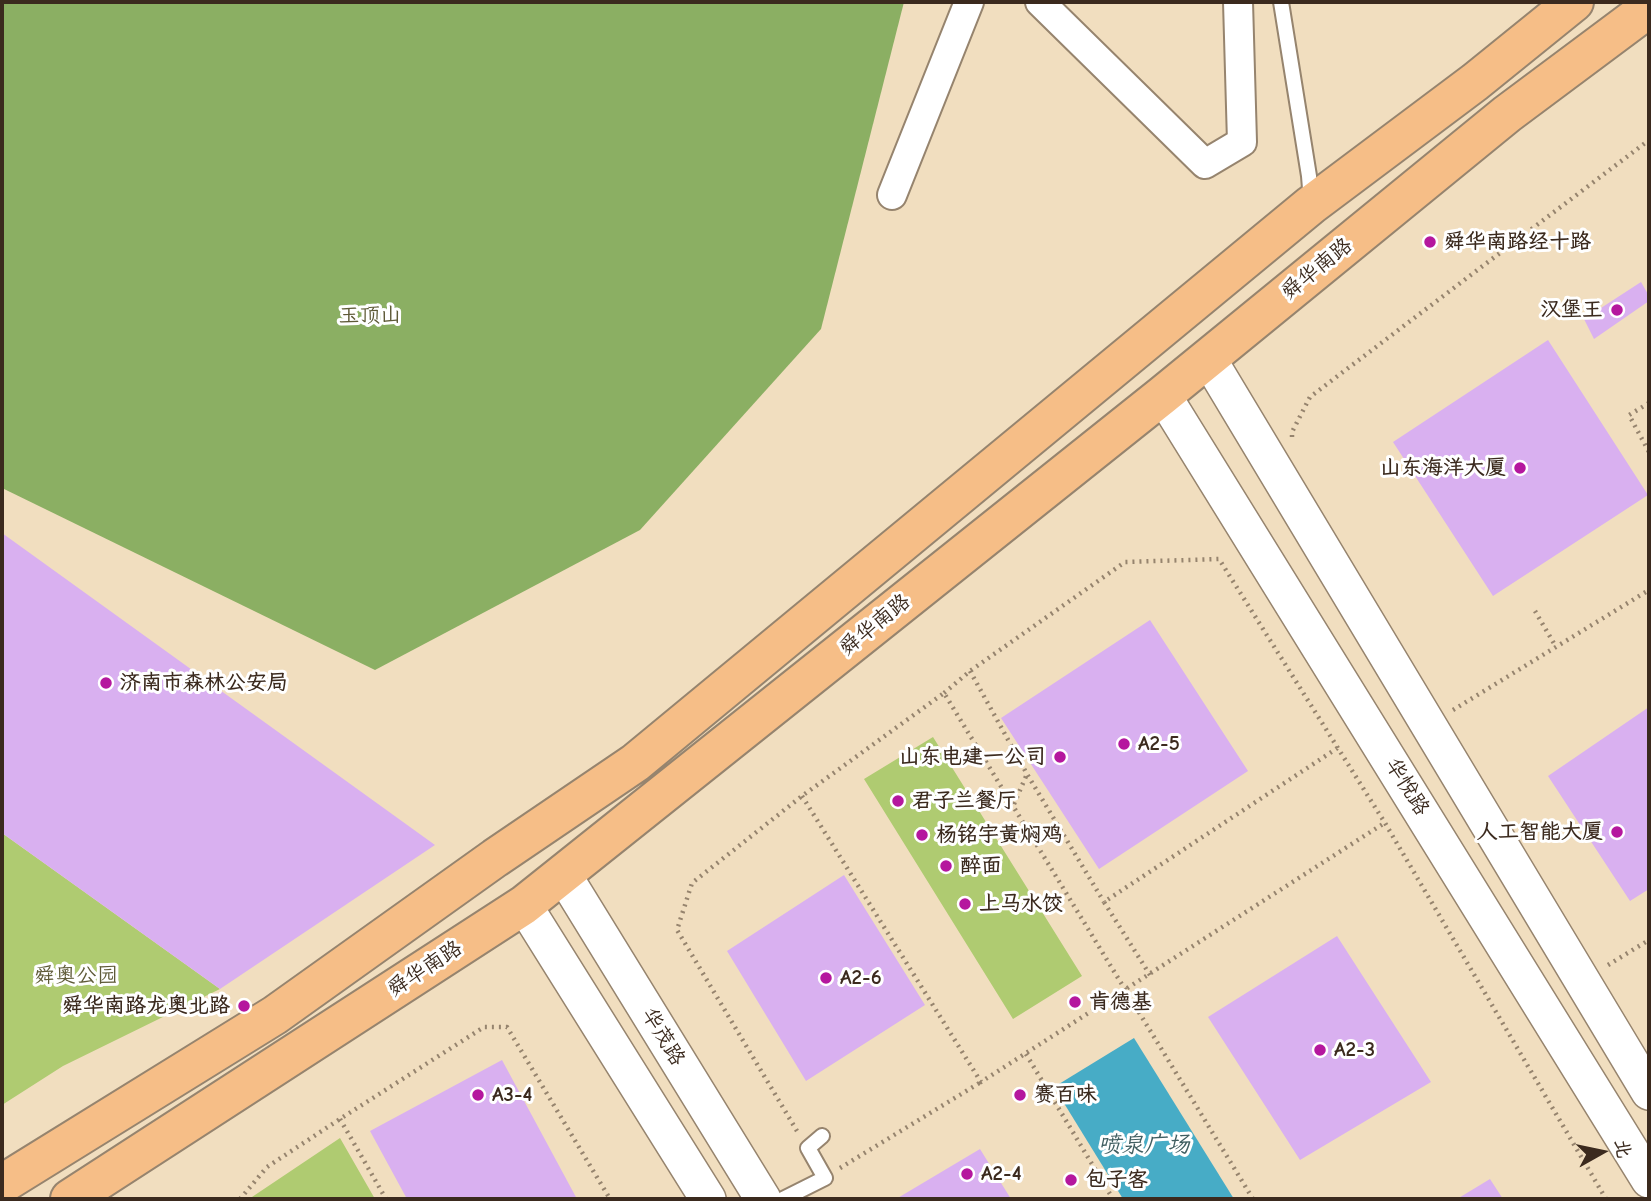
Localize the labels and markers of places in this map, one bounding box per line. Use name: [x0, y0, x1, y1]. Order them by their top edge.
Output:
place label: 舜华南路经十路: [1444, 229, 1591, 255]
marker: 舜华南路经十路: [1422, 234, 1438, 250]
place label: 汉堡王: [1540, 297, 1603, 323]
marker: 汉堡王: [1609, 302, 1625, 318]
place label: 山东海洋大厦: [1380, 455, 1506, 481]
marker: 山东海洋大厦: [1512, 460, 1528, 476]
place label: 济南市森林公安局: [120, 670, 288, 696]
marker: 济南市森林公安局: [98, 675, 114, 691]
place label: A2-5: [1138, 731, 1180, 757]
marker: A2-5: [1116, 736, 1132, 752]
place label: 山东电建一公司: [899, 744, 1046, 770]
marker: 山东电建一公司: [1052, 749, 1068, 765]
place label: 君子兰餐厅: [912, 788, 1017, 814]
marker: 君子兰餐厅: [890, 793, 906, 809]
place label: 人工智能大厦: [1477, 819, 1603, 845]
place label: 杨铭宇黄焖鸡: [936, 822, 1062, 848]
marker: 人工智能大厦: [1609, 824, 1625, 840]
marker: 杨铭宇黄焖鸡: [914, 827, 930, 843]
place label: 醉面: [960, 853, 1002, 879]
marker: 醉面: [938, 858, 954, 874]
place label: 上马水饺: [979, 891, 1063, 917]
marker: 上马水饺: [957, 896, 973, 912]
place label: A2-6: [840, 965, 882, 991]
marker: A2-6: [818, 970, 834, 986]
place label: 肯德基: [1089, 989, 1152, 1015]
place label: 舜华南路龙奥北路: [62, 993, 230, 1019]
marker: 肯德基: [1067, 994, 1083, 1010]
marker: 舜华南路龙奥北路: [236, 998, 252, 1014]
place label: A2-3: [1334, 1037, 1375, 1063]
marker: A2-3: [1312, 1042, 1328, 1058]
place label: A3-4: [492, 1082, 532, 1108]
place label: 赛百味: [1034, 1082, 1097, 1108]
marker: A3-4: [470, 1087, 486, 1103]
marker: 赛百味: [1012, 1087, 1028, 1103]
place label: A2-4: [981, 1161, 1021, 1187]
marker: A2-4: [959, 1166, 975, 1182]
place label: 包子客: [1085, 1167, 1148, 1193]
marker: 包子客: [1063, 1172, 1079, 1188]

